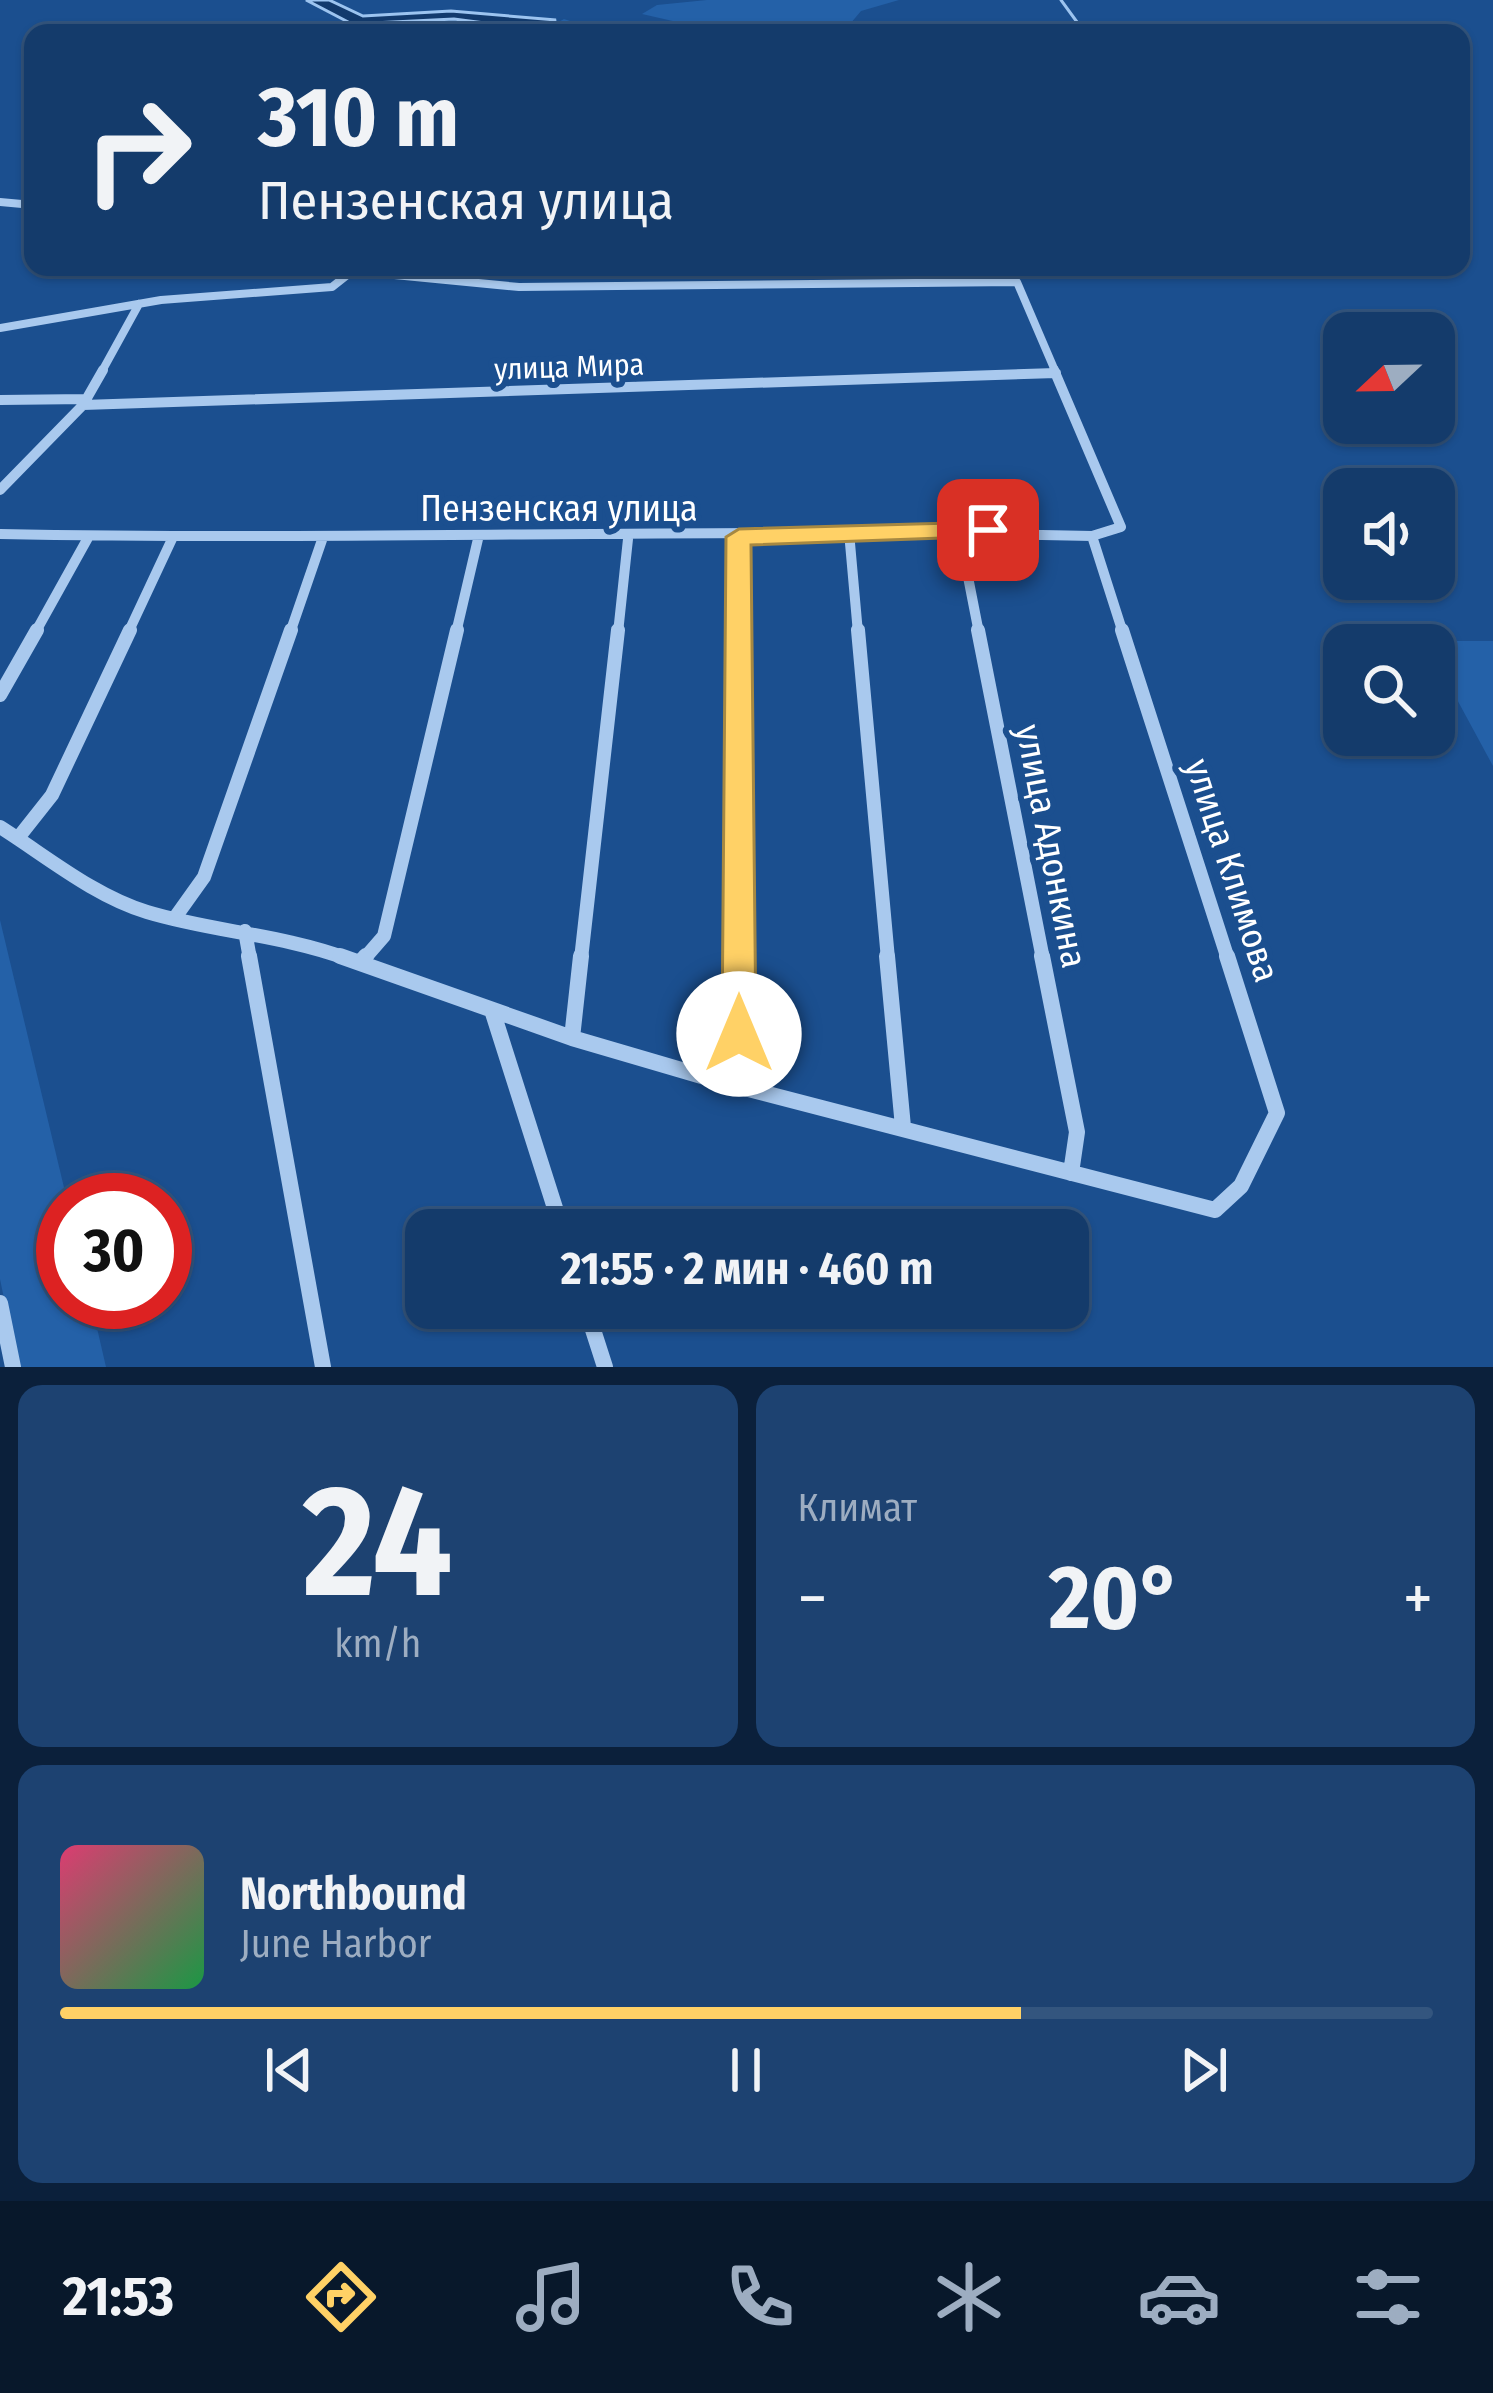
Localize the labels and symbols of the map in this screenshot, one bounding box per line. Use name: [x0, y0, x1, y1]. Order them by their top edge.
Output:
north arrow: [1323, 312, 1455, 444]
street label: улица Мира: [493, 346, 645, 388]
pin: [937, 479, 1039, 581]
street label: Пензенская улица: [420, 487, 698, 531]
street label: улица Адонкина: [1006, 721, 1096, 972]
street label: улица Климова: [1175, 753, 1289, 987]
position arrow: [676, 971, 802, 1097]
speed limit sign: 30: [36, 1173, 192, 1329]

